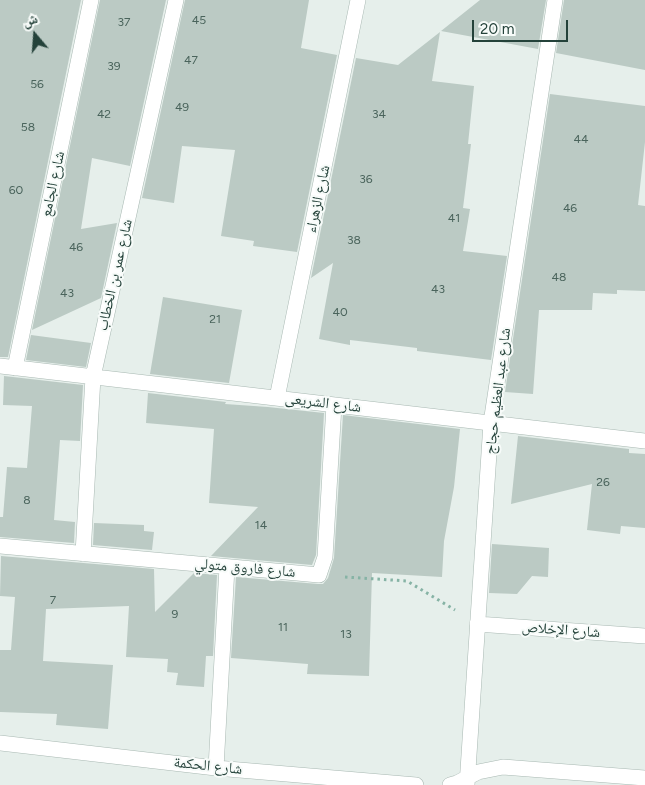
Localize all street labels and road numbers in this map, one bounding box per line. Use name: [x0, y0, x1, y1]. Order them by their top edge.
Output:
street label: شارع الجامع: [37, 149, 69, 219]
street label: شارع الزهراء: [302, 163, 334, 235]
street label: شارع عمر بن الخطاب: [93, 217, 137, 333]
street label: شارع عبد العظيم حجاج: [481, 327, 515, 455]
street label: شارع الشريعى: [284, 389, 362, 417]
street label: شارع فاروق متولي: [194, 555, 296, 581]
street label: شارع الإخلاص: [521, 618, 601, 642]
street label: شارع الحكمة: [173, 753, 243, 779]

